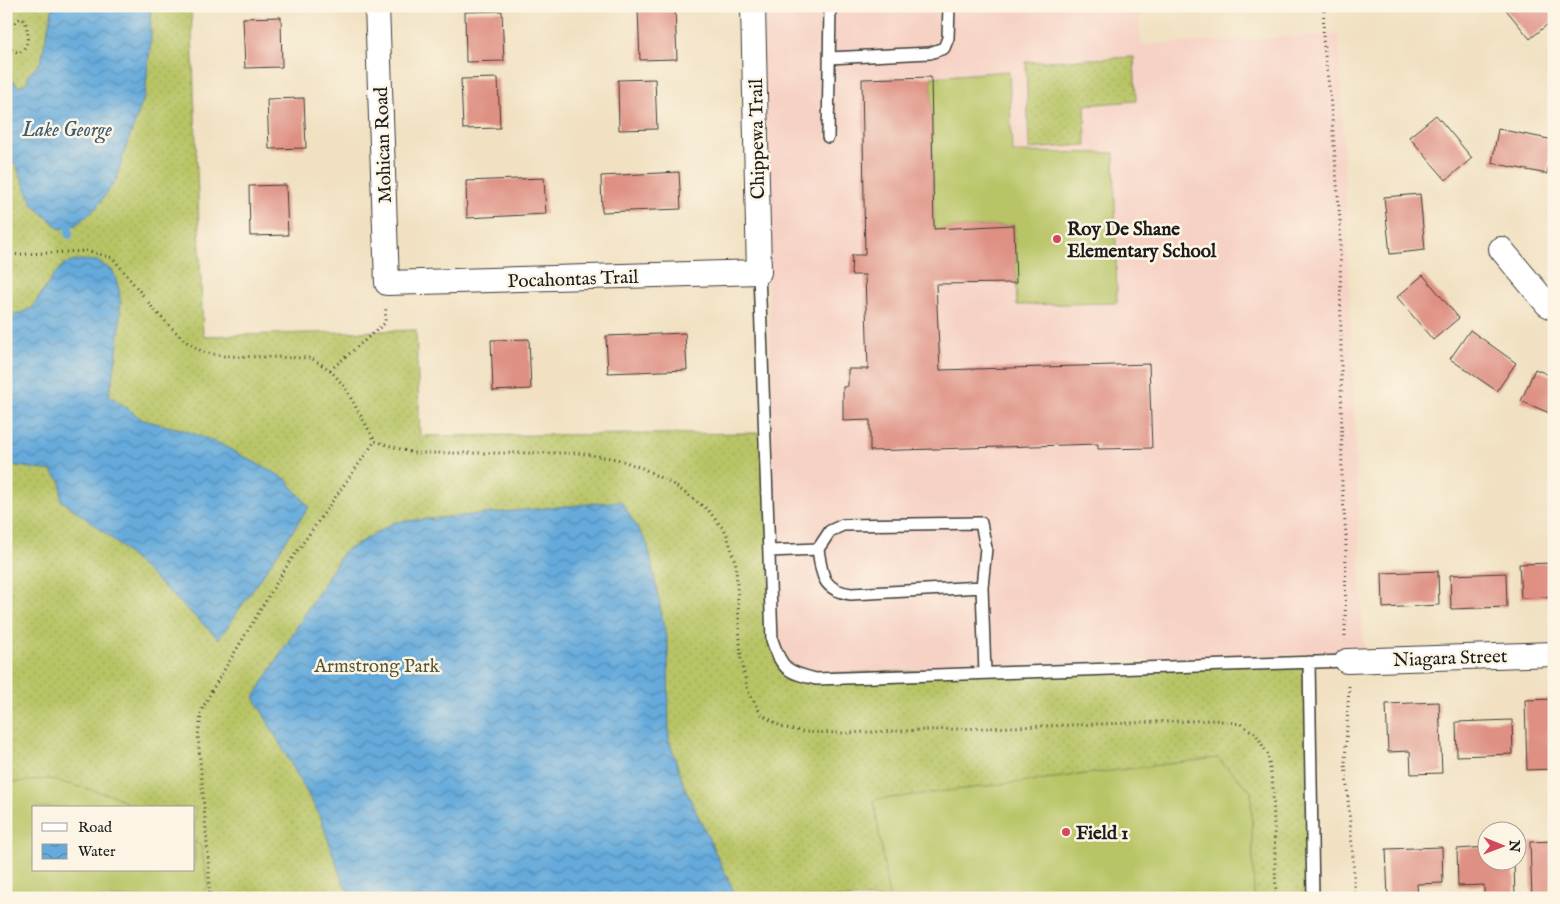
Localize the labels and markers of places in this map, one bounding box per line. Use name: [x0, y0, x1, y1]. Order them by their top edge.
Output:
place label: Roy De Shane Elementary School: [1067, 218, 1217, 264]
marker: Roy De Shane Elementary School: [1051, 233, 1063, 245]
place label: Field 1: [1076, 822, 1128, 846]
marker: Field 1: [1060, 826, 1072, 838]

